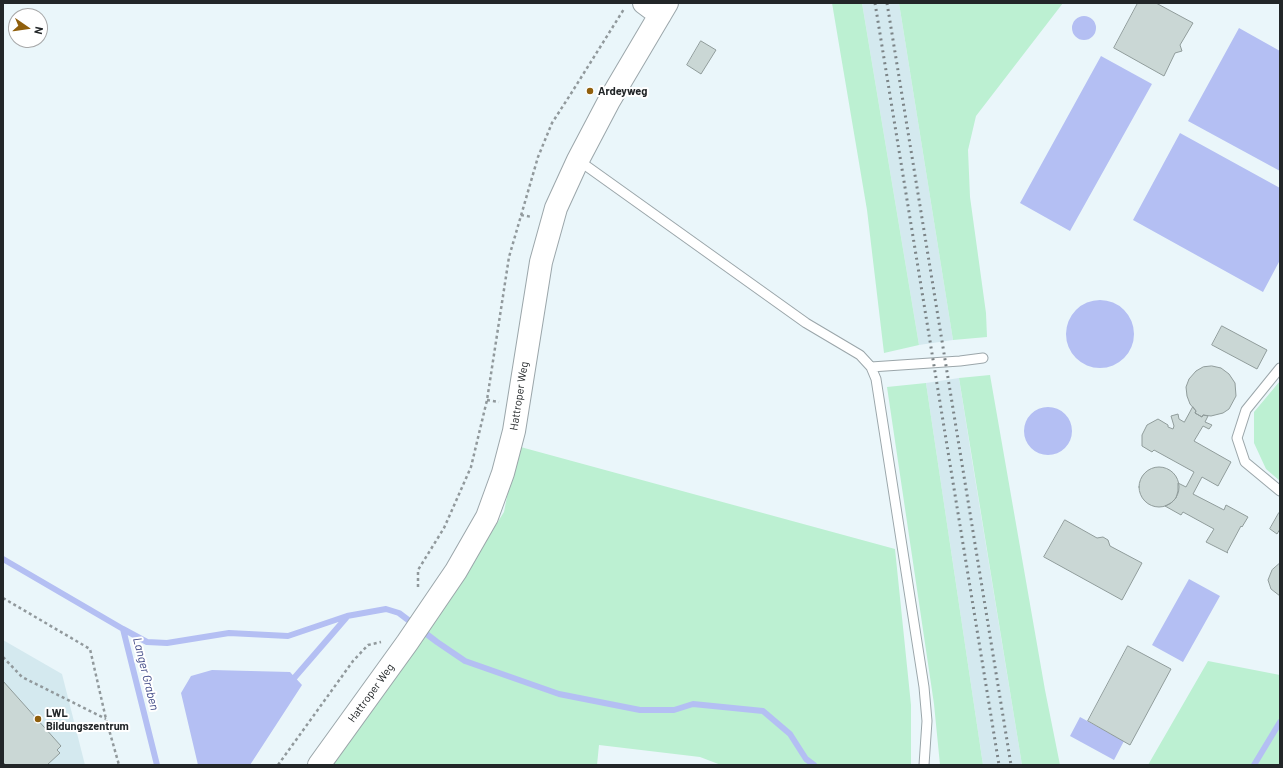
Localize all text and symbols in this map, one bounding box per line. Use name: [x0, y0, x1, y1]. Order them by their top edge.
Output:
north arrow: [8, 8, 48, 48]
text: N: [32, 26, 46, 36]
place label: Ardeyweg: [598, 84, 647, 98]
marker: Ardeyweg: [585, 86, 595, 96]
street label: Hattroper Weg: [507, 361, 531, 431]
water label: Langer Graben: [130, 636, 162, 712]
street label: Hattroper Weg: [345, 661, 397, 725]
place label: LWL Bildungszentrum: [46, 706, 129, 732]
marker: LWL Bildungszentrum: [33, 714, 43, 724]

